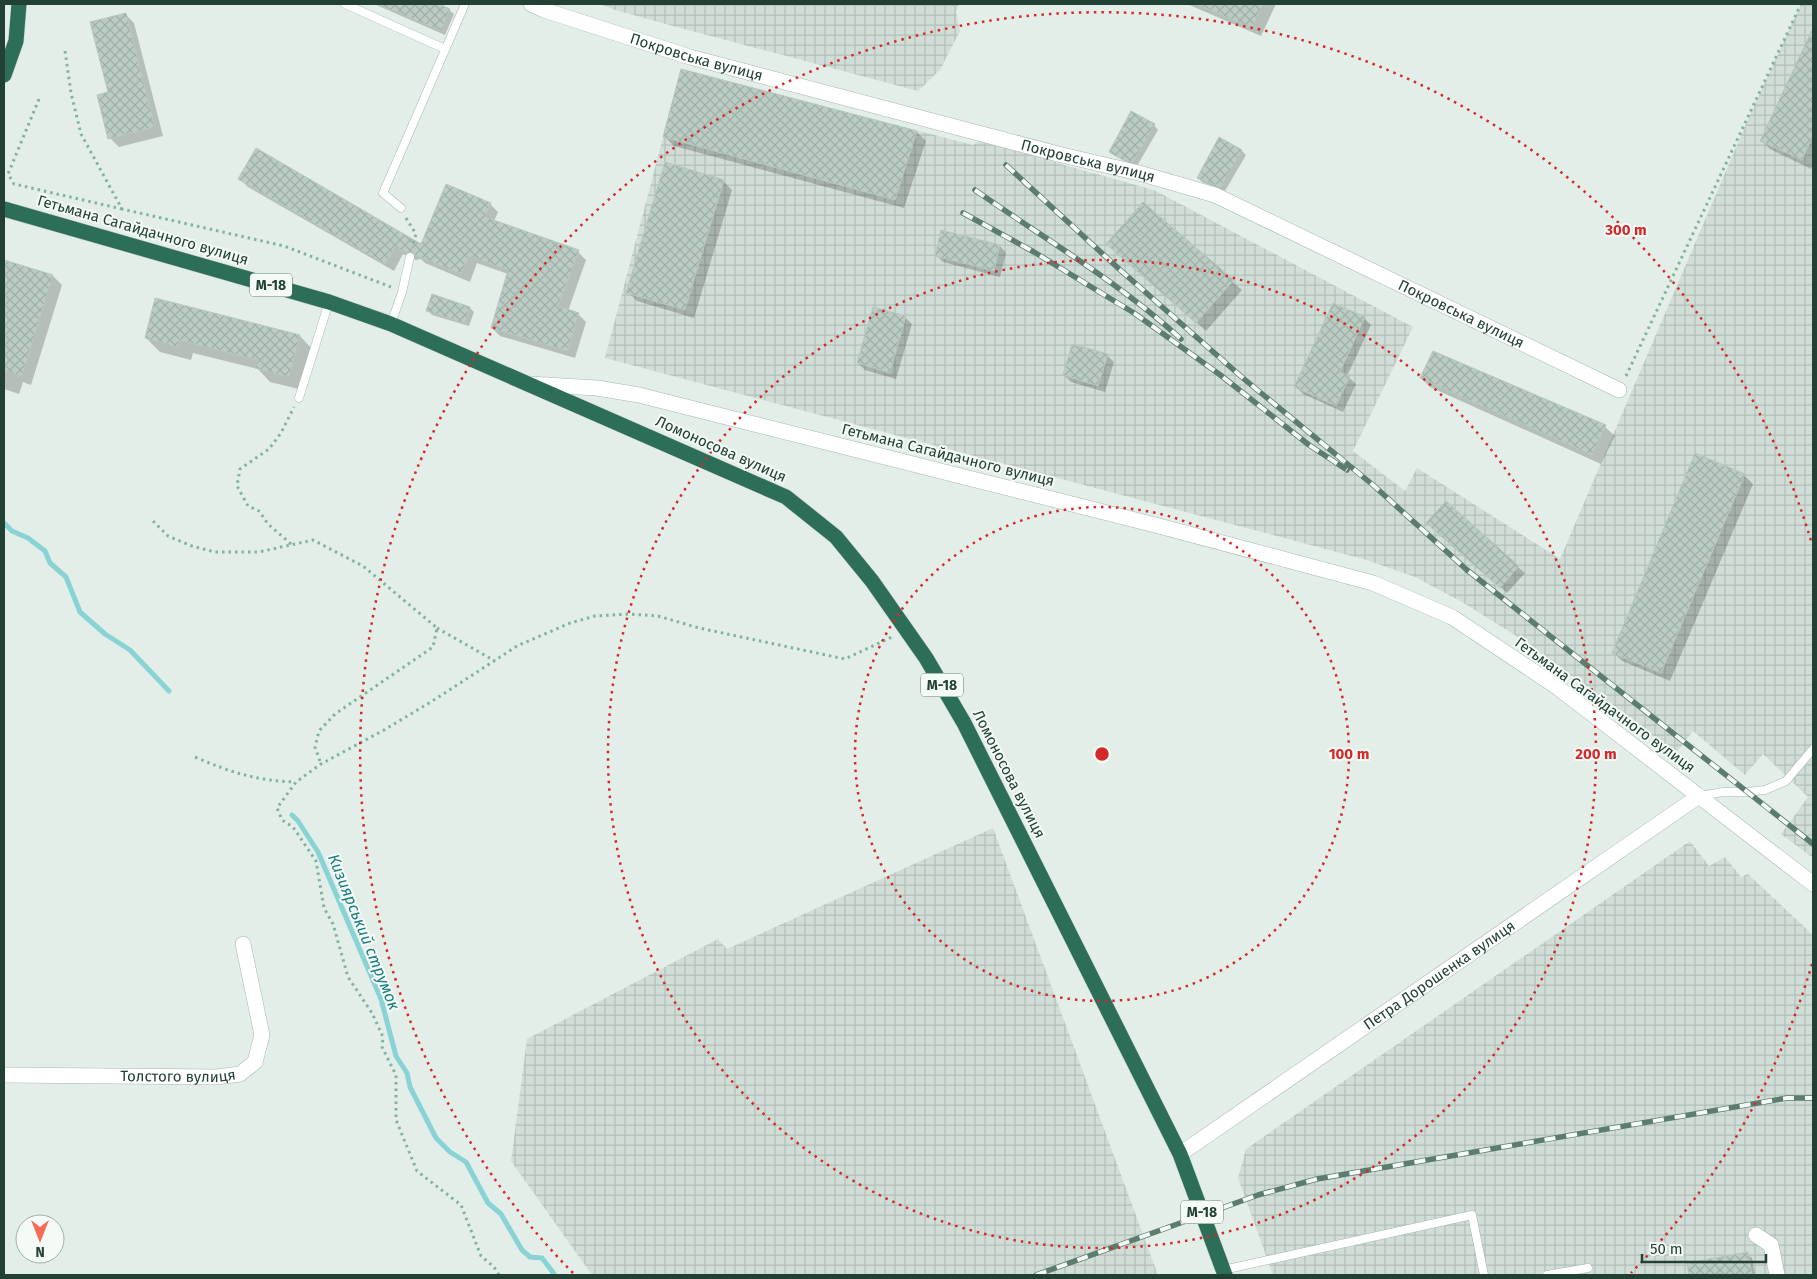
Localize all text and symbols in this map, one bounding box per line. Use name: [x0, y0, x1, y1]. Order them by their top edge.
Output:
street label: Покровська вулиця: [628, 29, 765, 85]
street label: Покровська вулиця: [1019, 136, 1157, 186]
street label: Гетьмана Сагайдачного вулиця: [36, 191, 250, 269]
text: 300 m: [1604, 221, 1647, 239]
road number: М-18: [250, 274, 292, 296]
street label: Покровська вулиця: [1395, 276, 1527, 352]
street label: Ломоносова вулиця: [653, 412, 789, 486]
street label: Гетьмана Сагайдачного вулиця: [840, 420, 1056, 490]
street label: Гетьмана Сагайдачного вулиця: [1511, 634, 1699, 776]
road number: М-18: [921, 674, 963, 696]
street label: Ломоносова вулиця: [969, 707, 1049, 841]
centre of rings: [1093, 745, 1111, 763]
text: 100 m: [1329, 745, 1369, 763]
text: 200 m: [1575, 745, 1617, 763]
water label: Кизиярський струмок: [324, 851, 404, 1013]
street label: Петра Дорошенка вулиця: [1360, 917, 1519, 1034]
street label: Толстого вулиця: [120, 1066, 237, 1086]
road number: М-18: [1181, 1200, 1223, 1224]
north arrow: [15, 1214, 65, 1264]
scale bar: [1642, 1232, 1766, 1264]
text: 50 m: [1650, 1240, 1683, 1258]
text: N: [35, 1243, 45, 1260]

